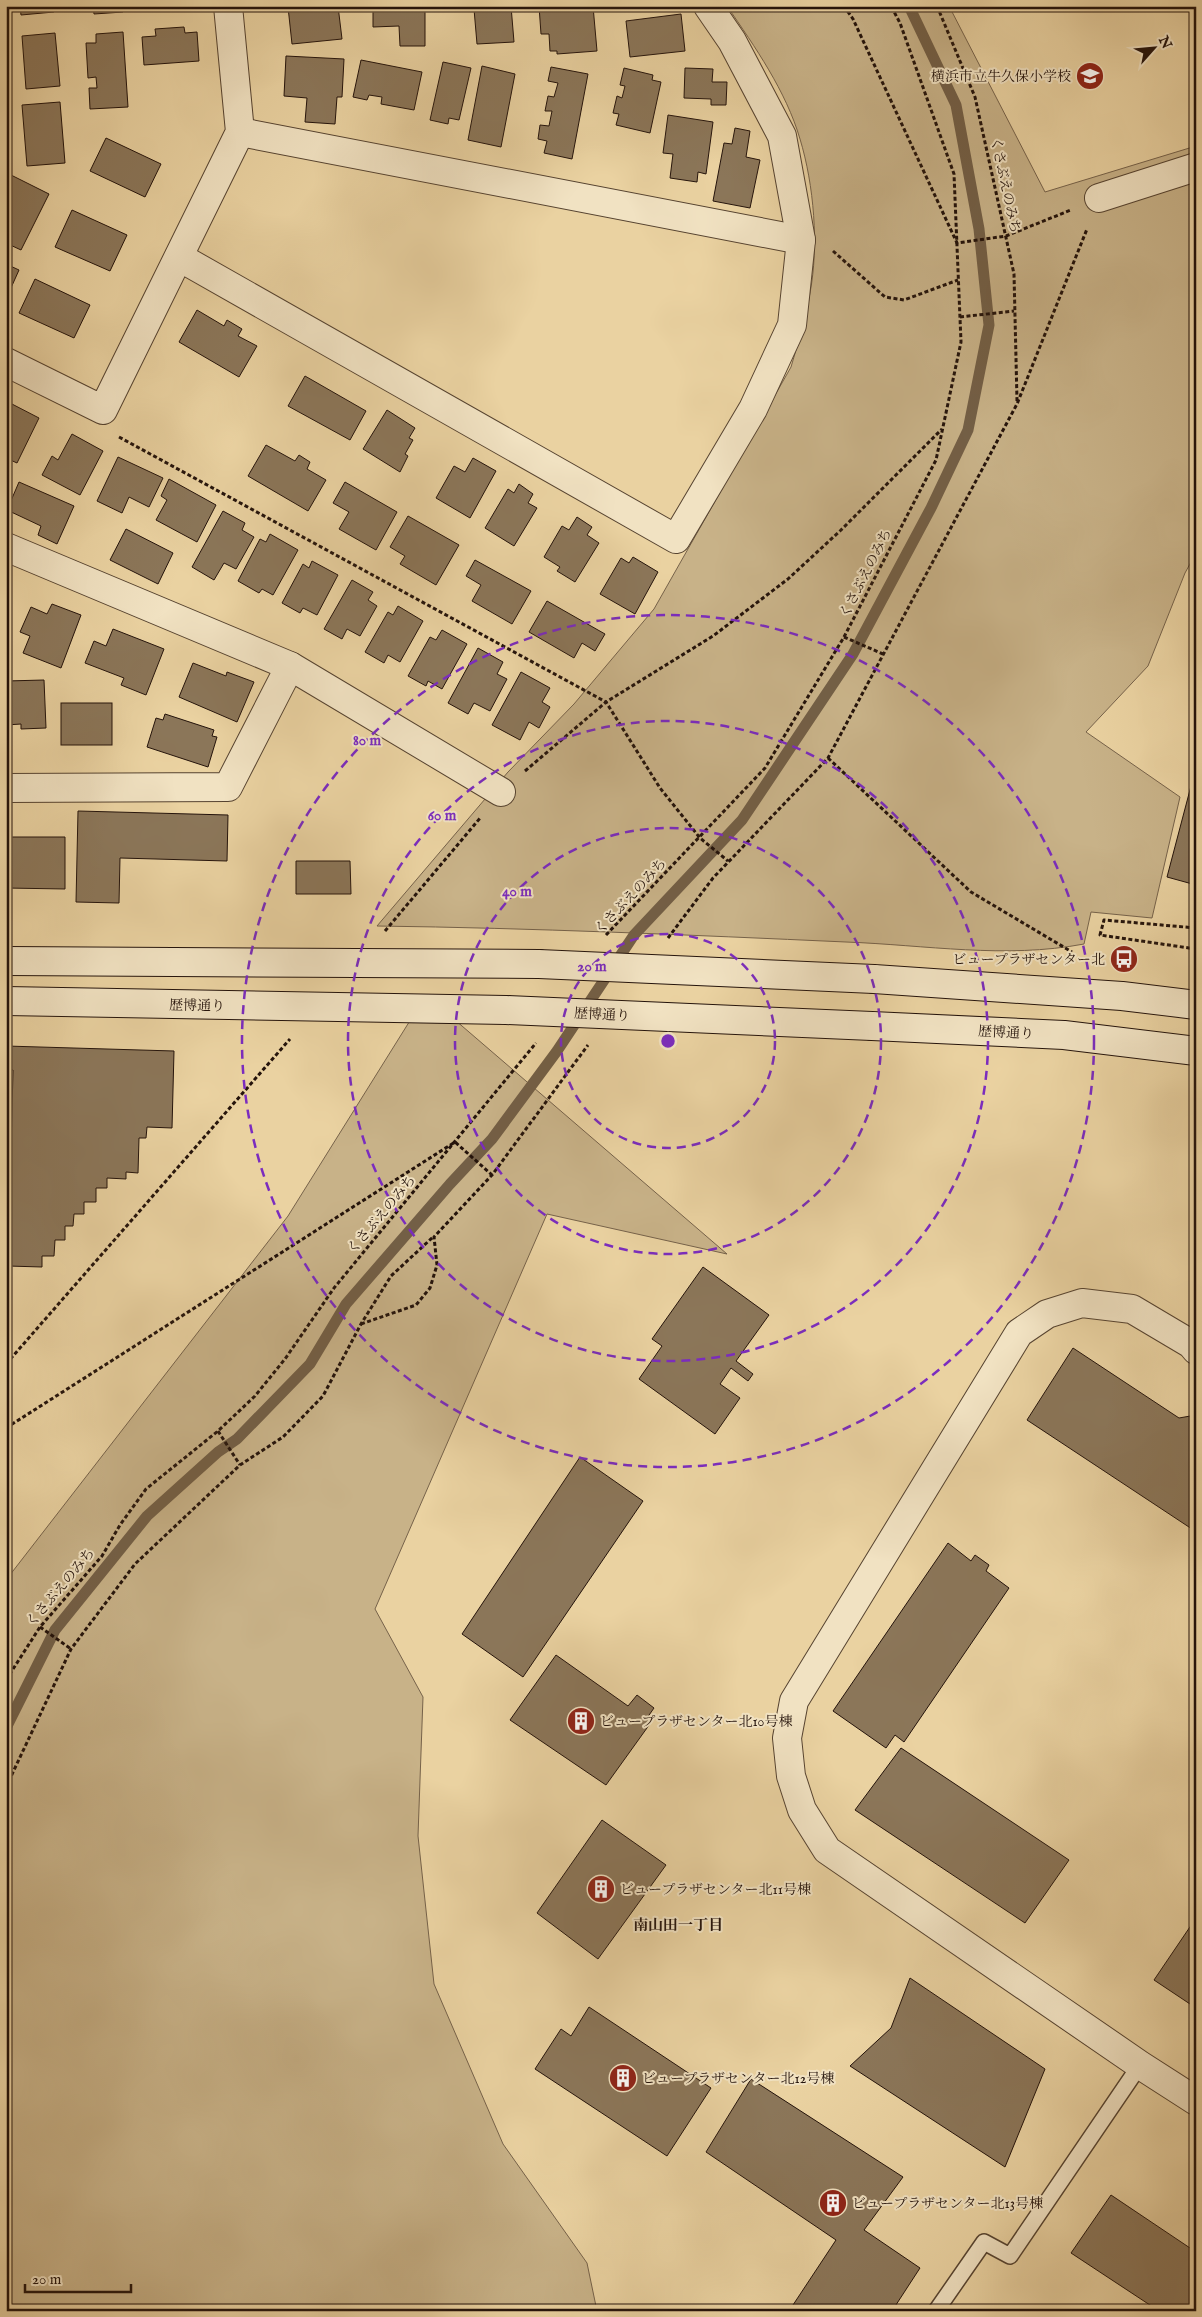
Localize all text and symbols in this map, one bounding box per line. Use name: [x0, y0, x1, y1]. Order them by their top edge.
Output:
north arrow: [1130, 22, 1180, 72]
text: N: [1153, 32, 1175, 52]
school or university icon: 横浜市立牛久保小学校: [1075, 61, 1105, 91]
place label: 横浜市立牛久保小学校: [931, 68, 1071, 86]
street label: くさぶえのみち: [986, 135, 1024, 235]
street label: くさぶえのみち: [836, 526, 896, 621]
text: 80 m: [353, 731, 381, 750]
text: 60 m: [428, 806, 457, 825]
street label: くさぶえのみち: [591, 855, 671, 939]
text: 40 m: [502, 882, 532, 901]
bus stop icon: ビュープラザセンター北: [1109, 944, 1139, 974]
place label: ビュープラザセンター北: [953, 951, 1105, 969]
text: 20 m: [577, 957, 607, 976]
street label: 歴博通り: [169, 997, 225, 1015]
street label: 歴博通り: [574, 1005, 630, 1025]
street label: 歴博通り: [978, 1023, 1034, 1043]
centre of rings: [659, 1032, 677, 1050]
street label: くさぶえのみち: [343, 1171, 420, 1258]
street label: くさぶえのみち: [22, 1544, 99, 1631]
building icon: ビュープラザセンター北10号棟: [566, 1706, 596, 1736]
place label: ビュープラザセンター北10号棟: [600, 1713, 792, 1731]
building icon: ビュープラザセンター北11号棟: [586, 1874, 616, 1904]
place label: ビュープラザセンター北11号棟: [620, 1881, 811, 1899]
district label: 南山田一丁目: [633, 1916, 723, 1935]
building icon: ビュープラザセンター北12号棟: [608, 2063, 638, 2093]
place label: ビュープラザセンター北12号棟: [642, 2070, 834, 2088]
building icon: ビュープラザセンター北13号棟: [818, 2188, 848, 2218]
place label: ビュープラザセンター北13号棟: [852, 2195, 1043, 2213]
scale bar: [25, 2262, 131, 2294]
text: 20 m: [32, 2270, 62, 2289]

